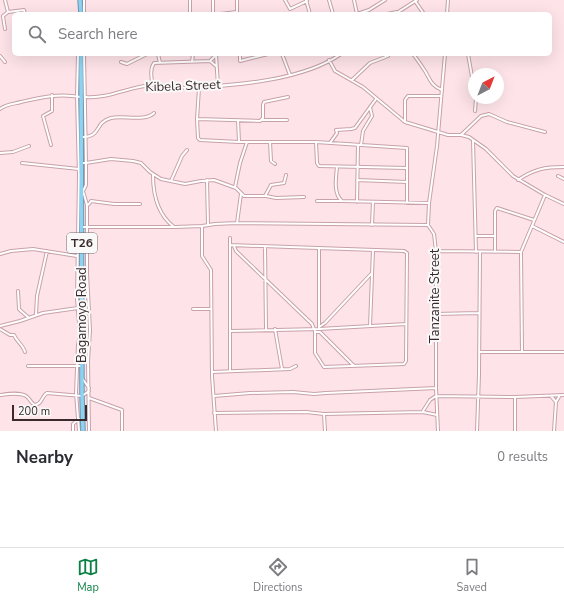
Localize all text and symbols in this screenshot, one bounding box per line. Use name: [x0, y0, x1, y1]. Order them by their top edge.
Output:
search box: [12, 12, 552, 56]
icon: search: [26, 23, 48, 45]
text: Search here: [58, 24, 138, 44]
north arrow: [468, 68, 504, 104]
street label: Kibela Street: [145, 76, 221, 96]
road number: T26: [67, 233, 97, 253]
street label: Tanzanite Street: [426, 248, 444, 343]
street label: Bagamoyo Road: [73, 267, 91, 363]
scale bar: [12, 403, 87, 422]
text: 200 m: [18, 404, 50, 419]
text: Nearby: [16, 446, 73, 469]
text: 0 results: [497, 448, 548, 466]
tab: Map: [77, 556, 99, 595]
tab: Directions: [253, 556, 303, 595]
tab: Saved: [457, 556, 487, 595]

